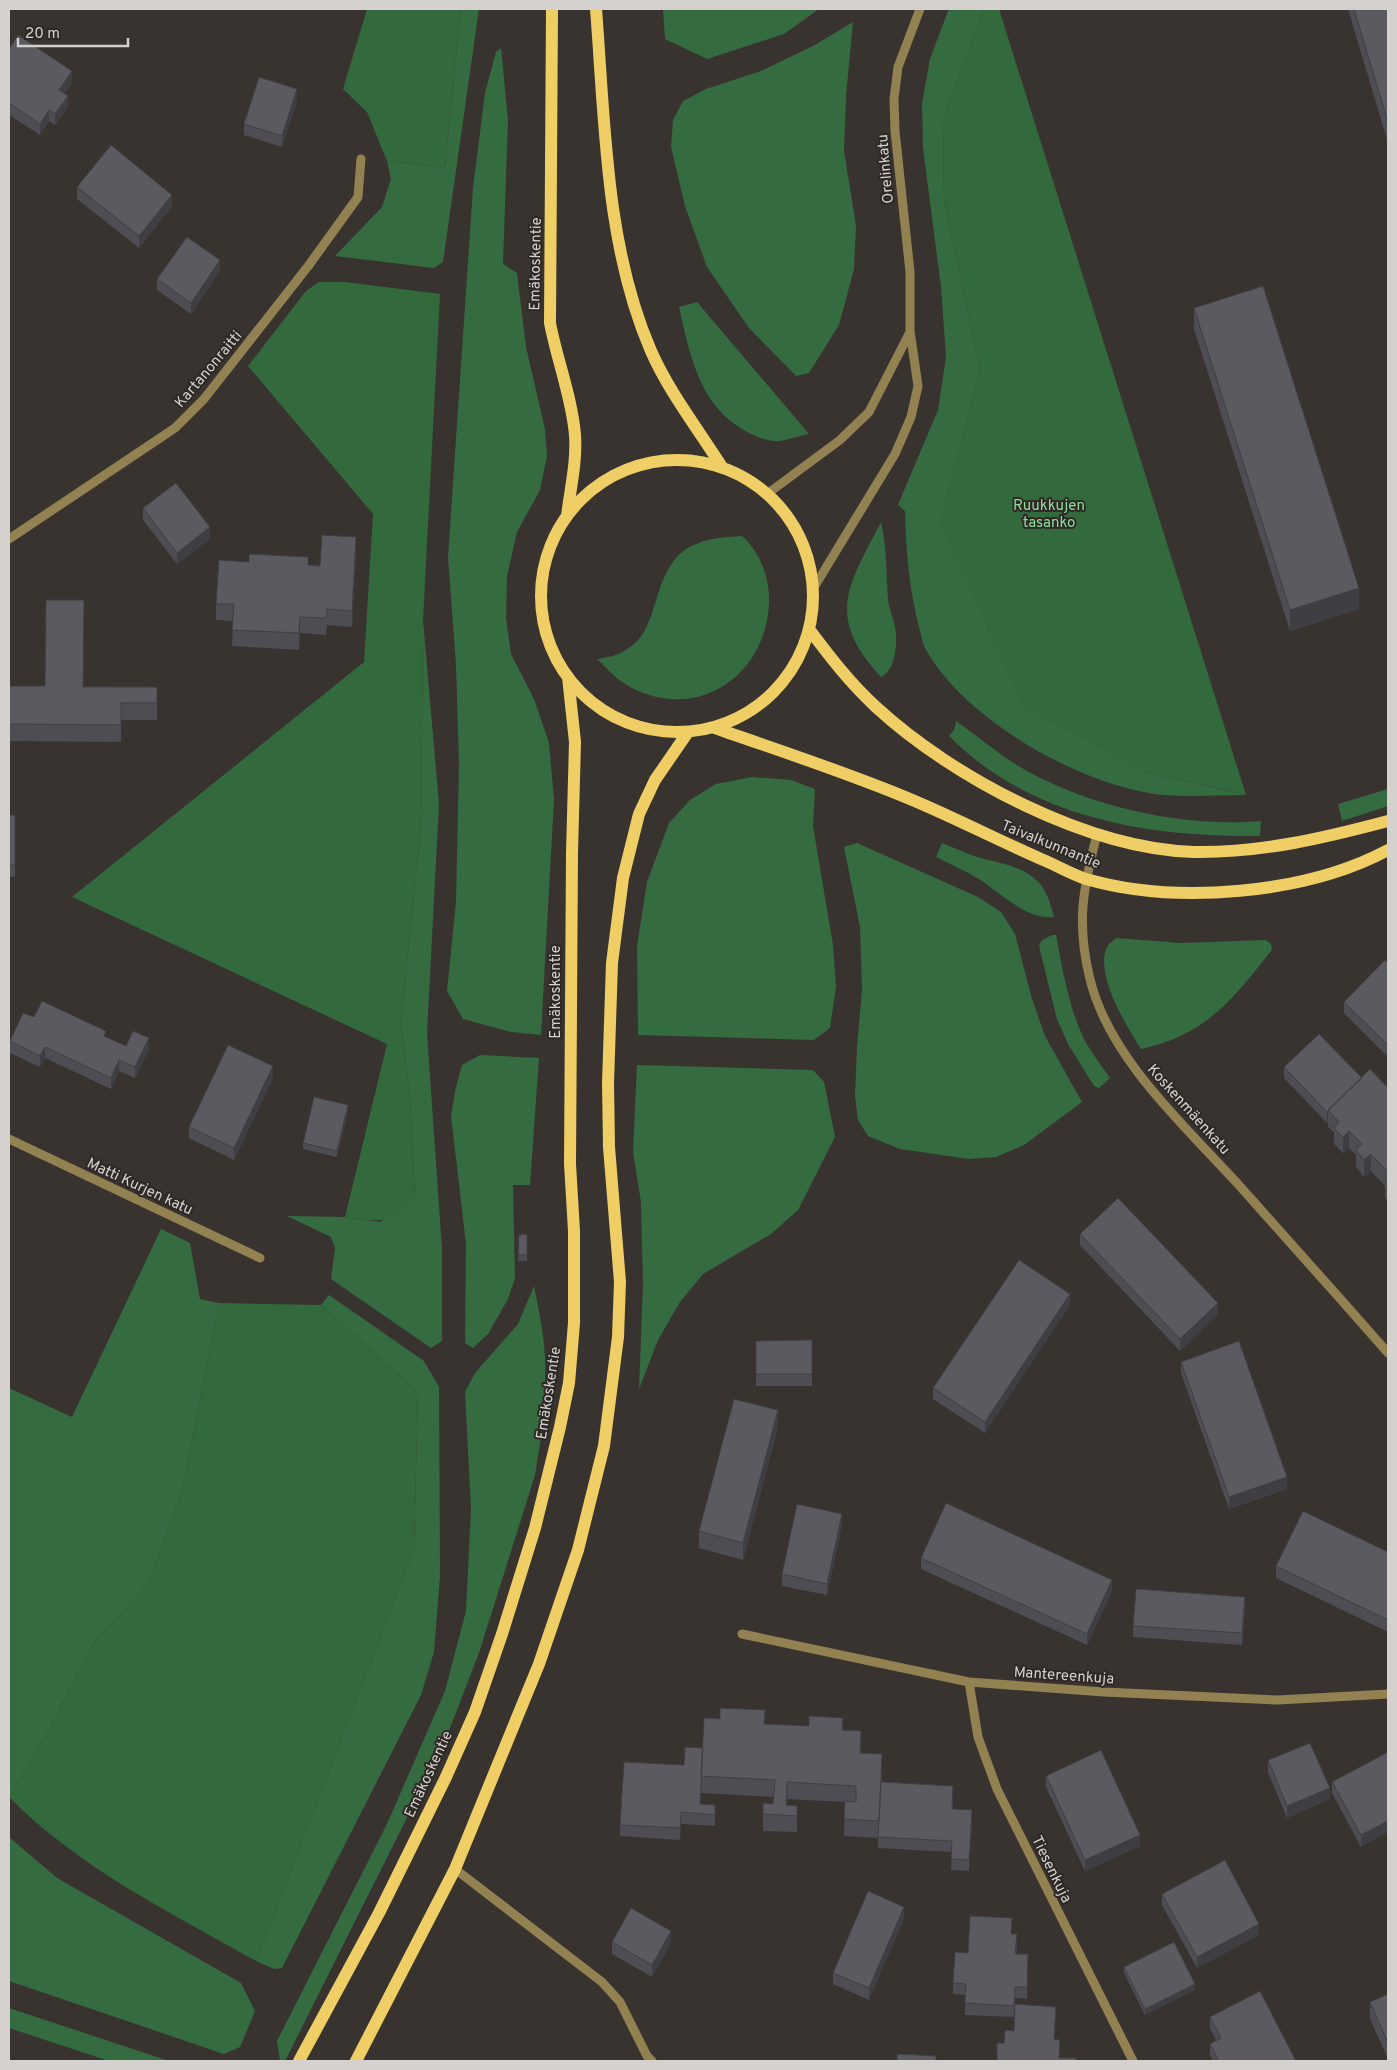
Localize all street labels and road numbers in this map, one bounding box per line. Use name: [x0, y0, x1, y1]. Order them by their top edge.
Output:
street label: Orelinkatu: [874, 133, 899, 204]
street label: Emäkoskentie: [526, 217, 547, 311]
street label: Kartanonraitti: [171, 328, 247, 412]
street label: Taivalkunnantie: [998, 817, 1103, 874]
street label: Emäkoskentie: [547, 945, 566, 1039]
street label: Koskenmäenkatu: [1142, 1061, 1234, 1159]
street label: Matti Kurjen katu: [83, 1155, 195, 1220]
street label: Emäkoskentie: [533, 1346, 566, 1441]
street label: Mantereenkuja: [1013, 1664, 1115, 1689]
street label: Emäkoskentie: [401, 1728, 458, 1821]
street label: Tiesenkuja: [1026, 1833, 1075, 1906]

